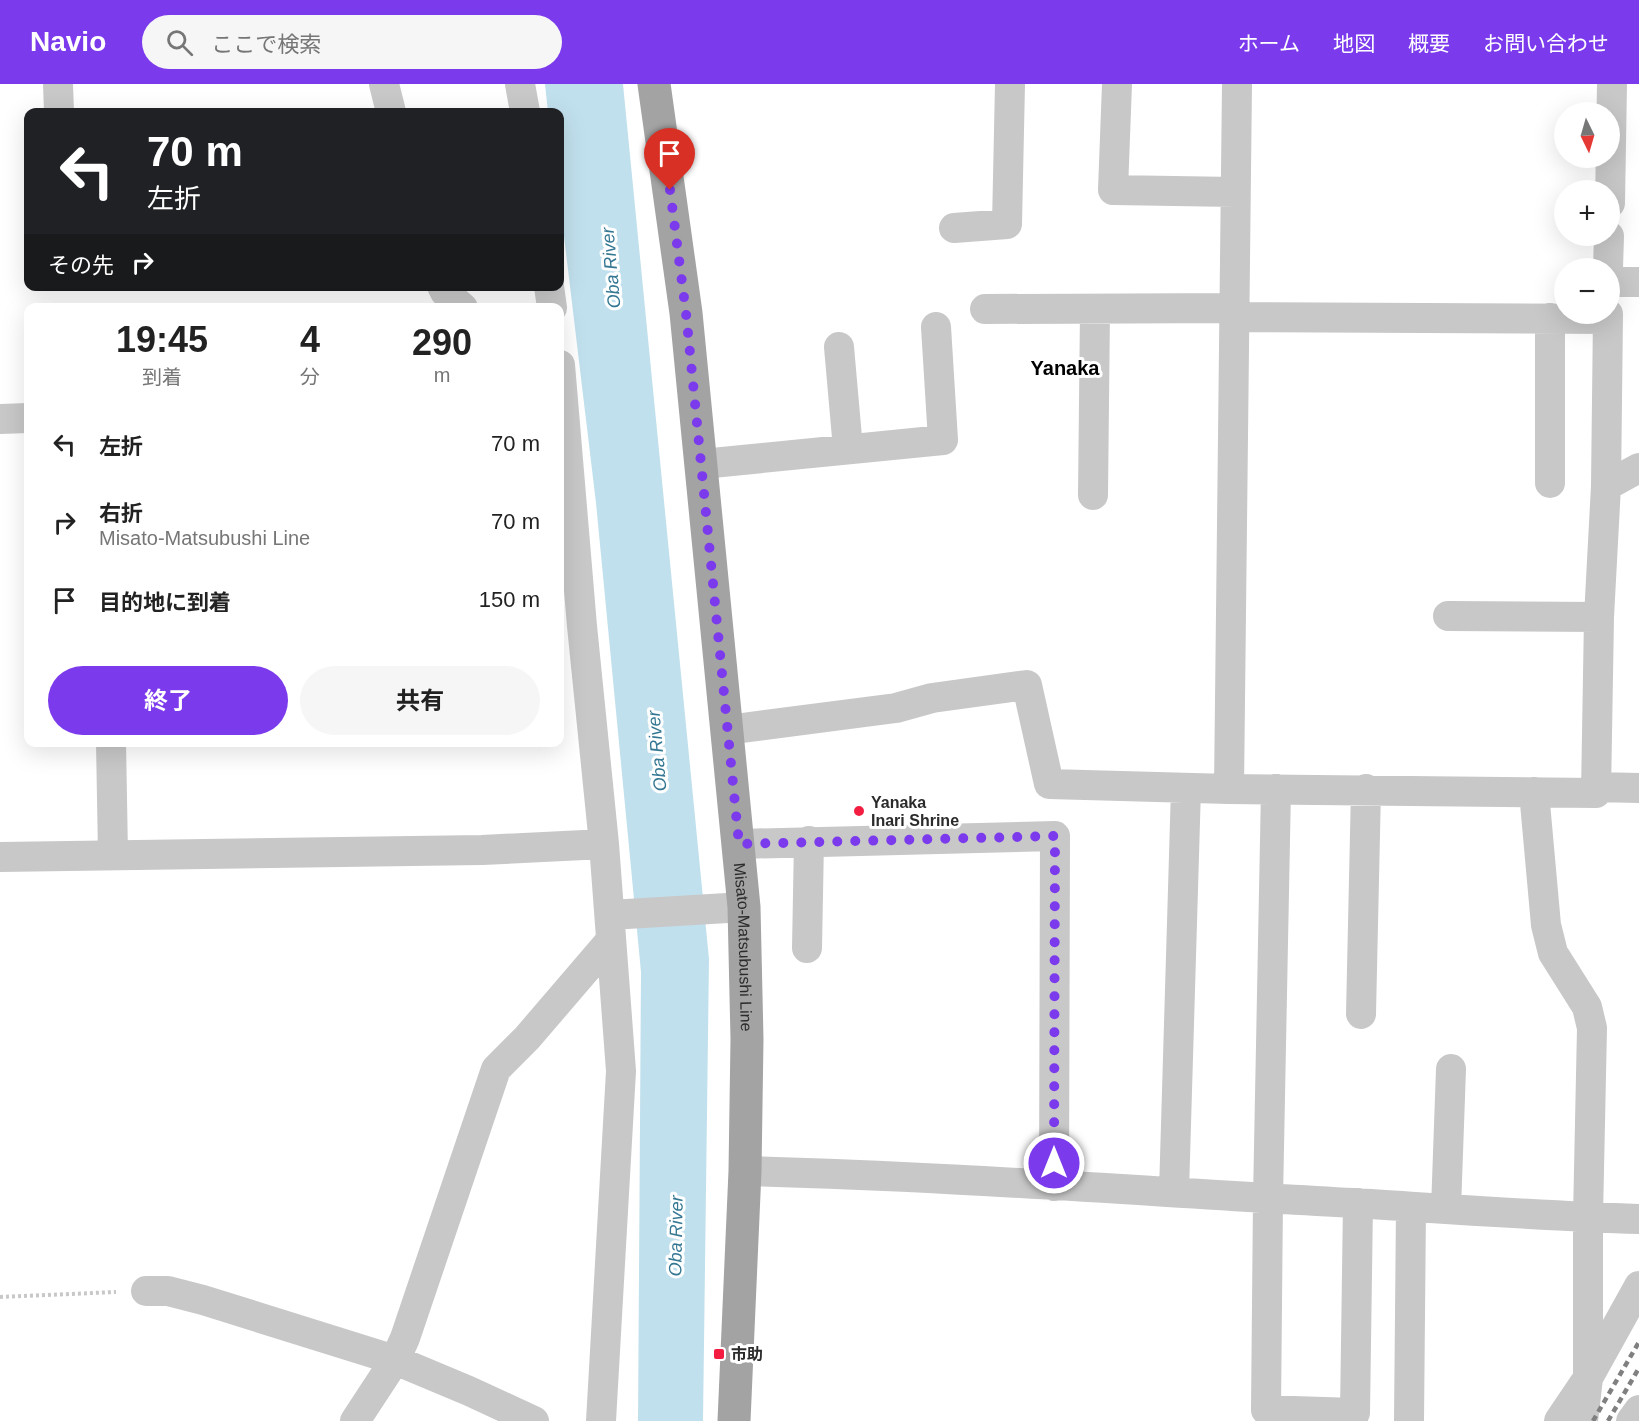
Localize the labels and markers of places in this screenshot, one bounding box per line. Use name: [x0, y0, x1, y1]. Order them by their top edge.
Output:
pin: [644, 128, 695, 190]
place label: Yanaka Inari Shrine: [871, 794, 959, 829]
marker: Yanaka Inari Shrine: [852, 804, 866, 818]
place label: 市助: [731, 1346, 763, 1363]
marker: 市助: [712, 1347, 726, 1361]

